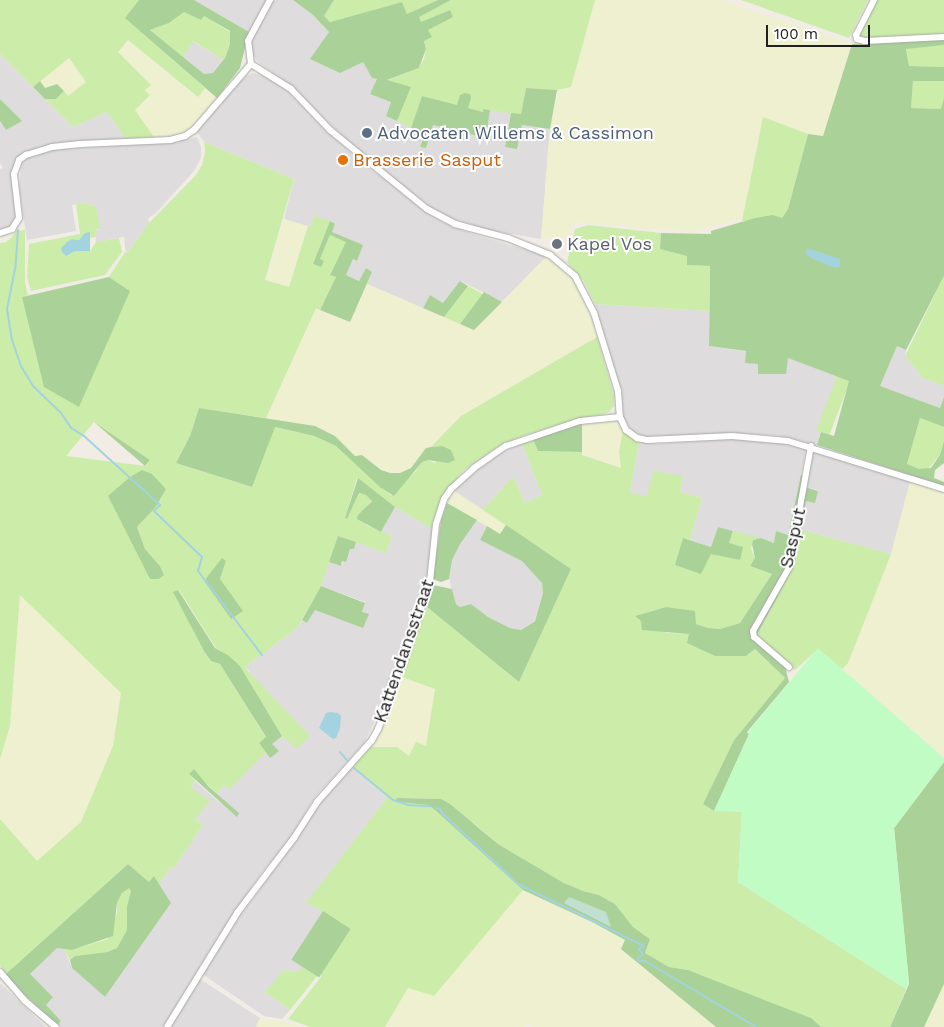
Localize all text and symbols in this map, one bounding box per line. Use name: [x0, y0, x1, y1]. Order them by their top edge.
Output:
scale bar: [769, 15, 873, 47]
text: 100 m: [774, 25, 818, 43]
place label: Advocaten Willems & Cassimon: [377, 122, 654, 144]
marker: Advocaten Willems & Cassimon: [361, 127, 373, 139]
place label: Brasserie Sasput: [353, 149, 501, 171]
marker: Brasserie Sasput: [337, 154, 349, 166]
place label: Kapel Vos: [567, 233, 653, 255]
marker: Kapel Vos: [551, 238, 563, 250]
street label: Sasput: [776, 506, 810, 570]
street label: Kattendansstraat: [369, 576, 439, 726]

